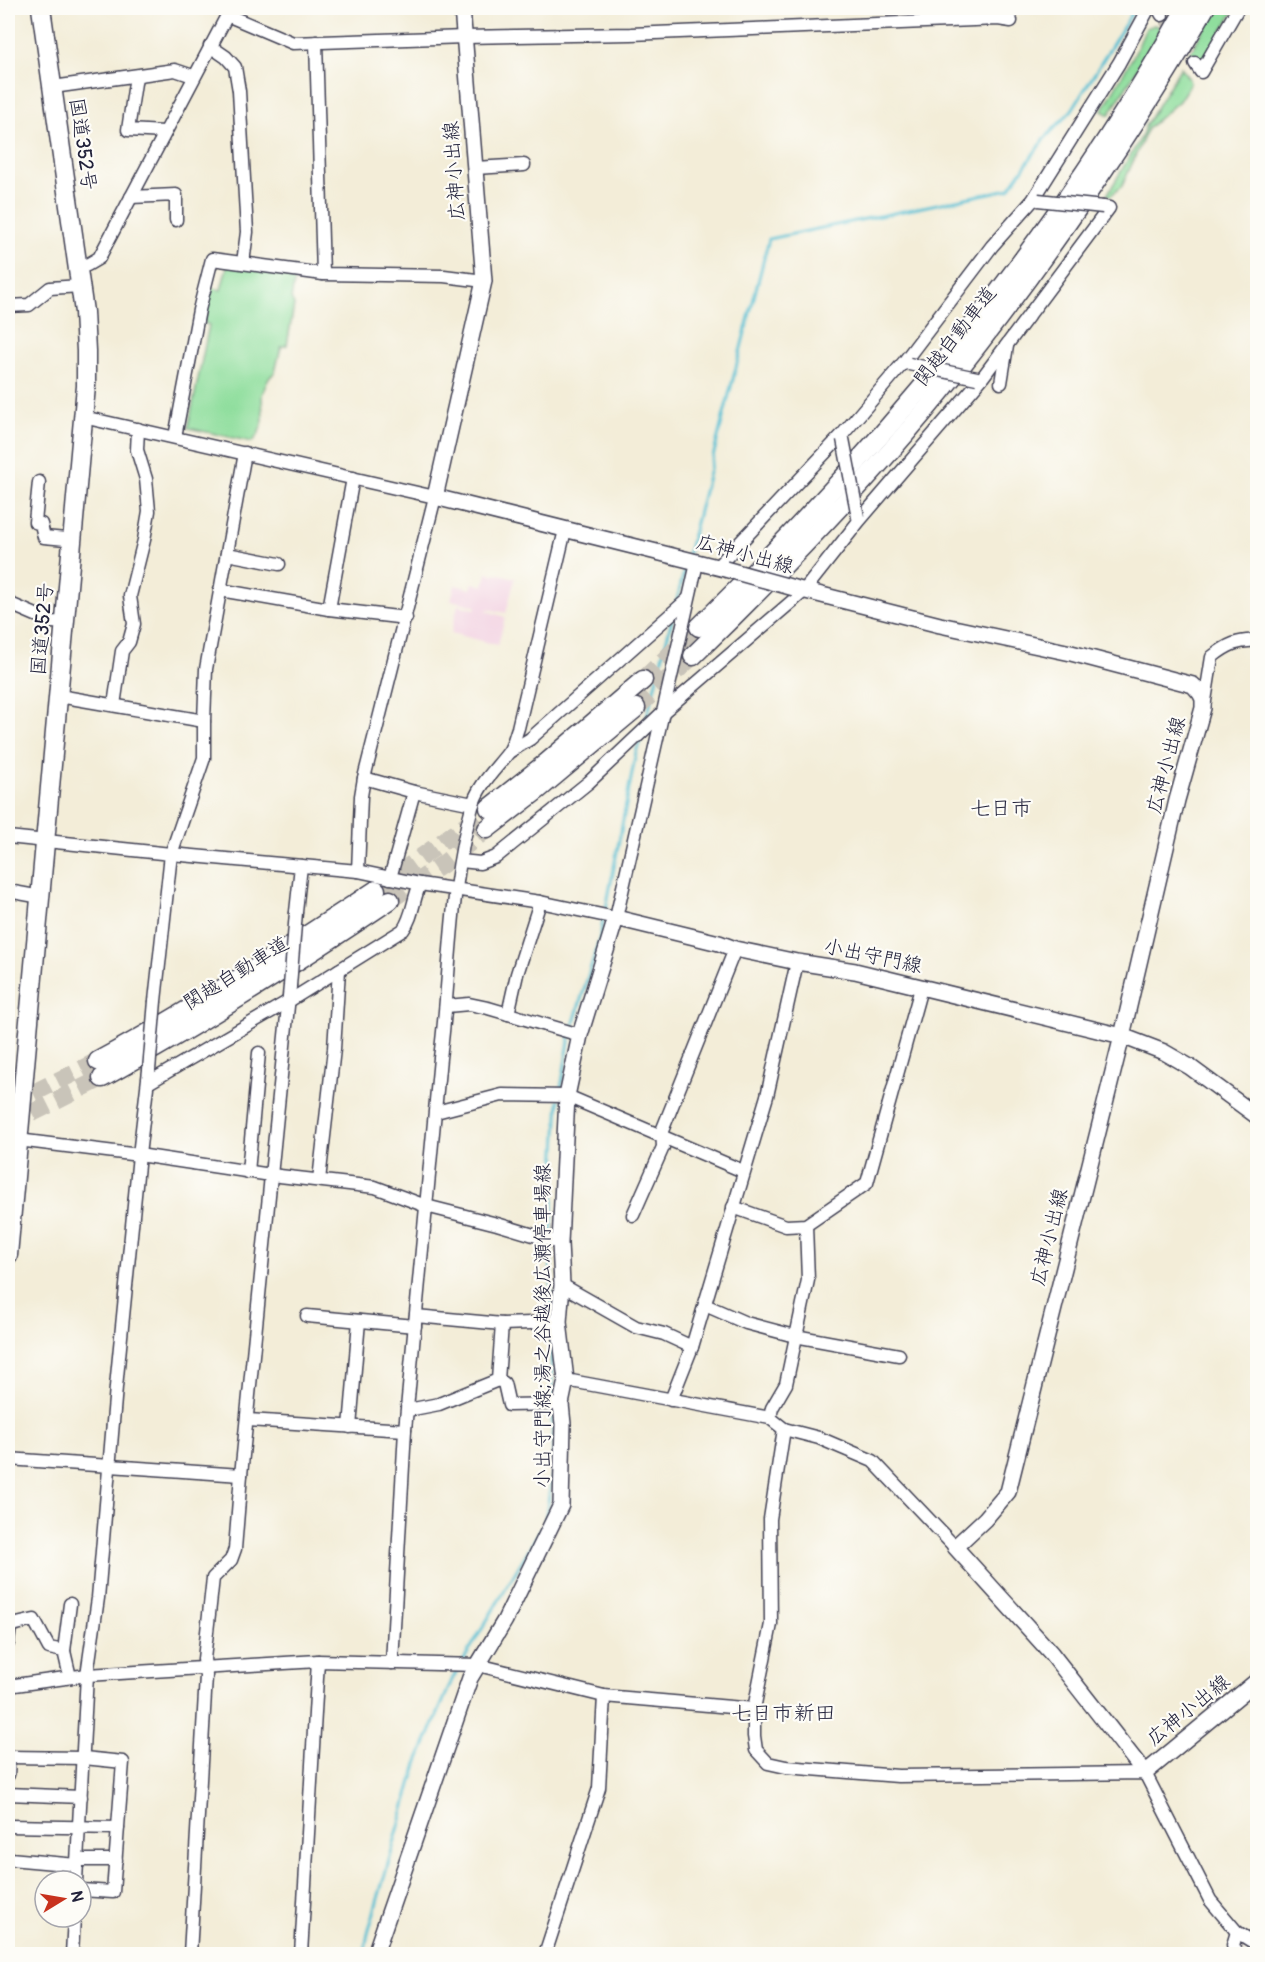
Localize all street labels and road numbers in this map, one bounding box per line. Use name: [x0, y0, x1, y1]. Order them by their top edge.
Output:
street label: 国道352号: [64, 96, 102, 192]
street label: 広神小出線: [438, 120, 470, 222]
street label: 関越自動車道: [908, 281, 1002, 391]
street label: 広神小出線: [693, 529, 797, 579]
street label: 国道352号: [25, 581, 59, 677]
street label: 広神小出線: [1141, 713, 1191, 817]
street label: 関越自動車道: [178, 931, 294, 1015]
street label: 小出守門線: [821, 933, 925, 979]
street label: 小出守門線;湯之谷越後広瀬停車場線: [530, 1163, 555, 1489]
street label: 広神小出線: [1025, 1185, 1073, 1289]
street label: 広神小出線: [1141, 1669, 1235, 1751]

